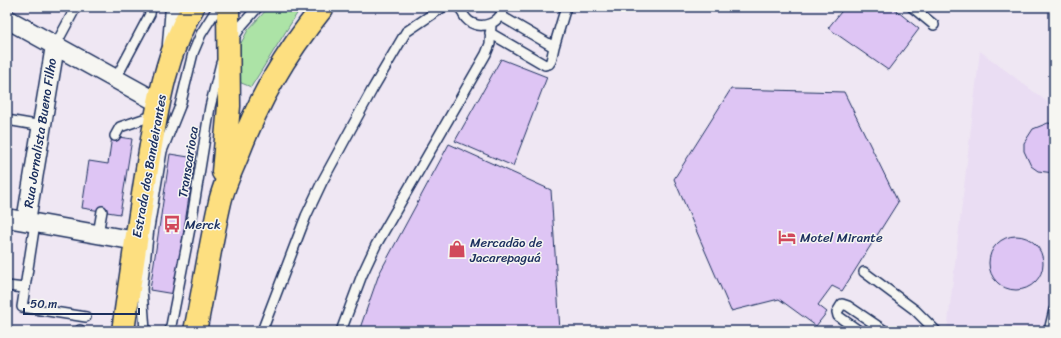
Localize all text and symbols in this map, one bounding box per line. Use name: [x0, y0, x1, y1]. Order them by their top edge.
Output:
street label: Rua Jornalista Bueno Filho: [17, 56, 63, 210]
street label: Estrada dos Bandeirantes: [125, 92, 173, 239]
street label: Transcarioca: [171, 124, 205, 199]
place label: Merck: [185, 213, 221, 236]
bus stop icon: Merck: [162, 214, 182, 234]
place label: Motel Mirante: [800, 226, 883, 249]
hotel icon: Motel Mirante: [777, 227, 797, 247]
place label: Mercadão de Jacarepaguá: [469, 231, 543, 269]
shop icon: Mercadão de Jacarepaguá: [447, 239, 467, 259]
scale bar: [24, 290, 139, 316]
text: 50 m: [30, 293, 57, 315]

